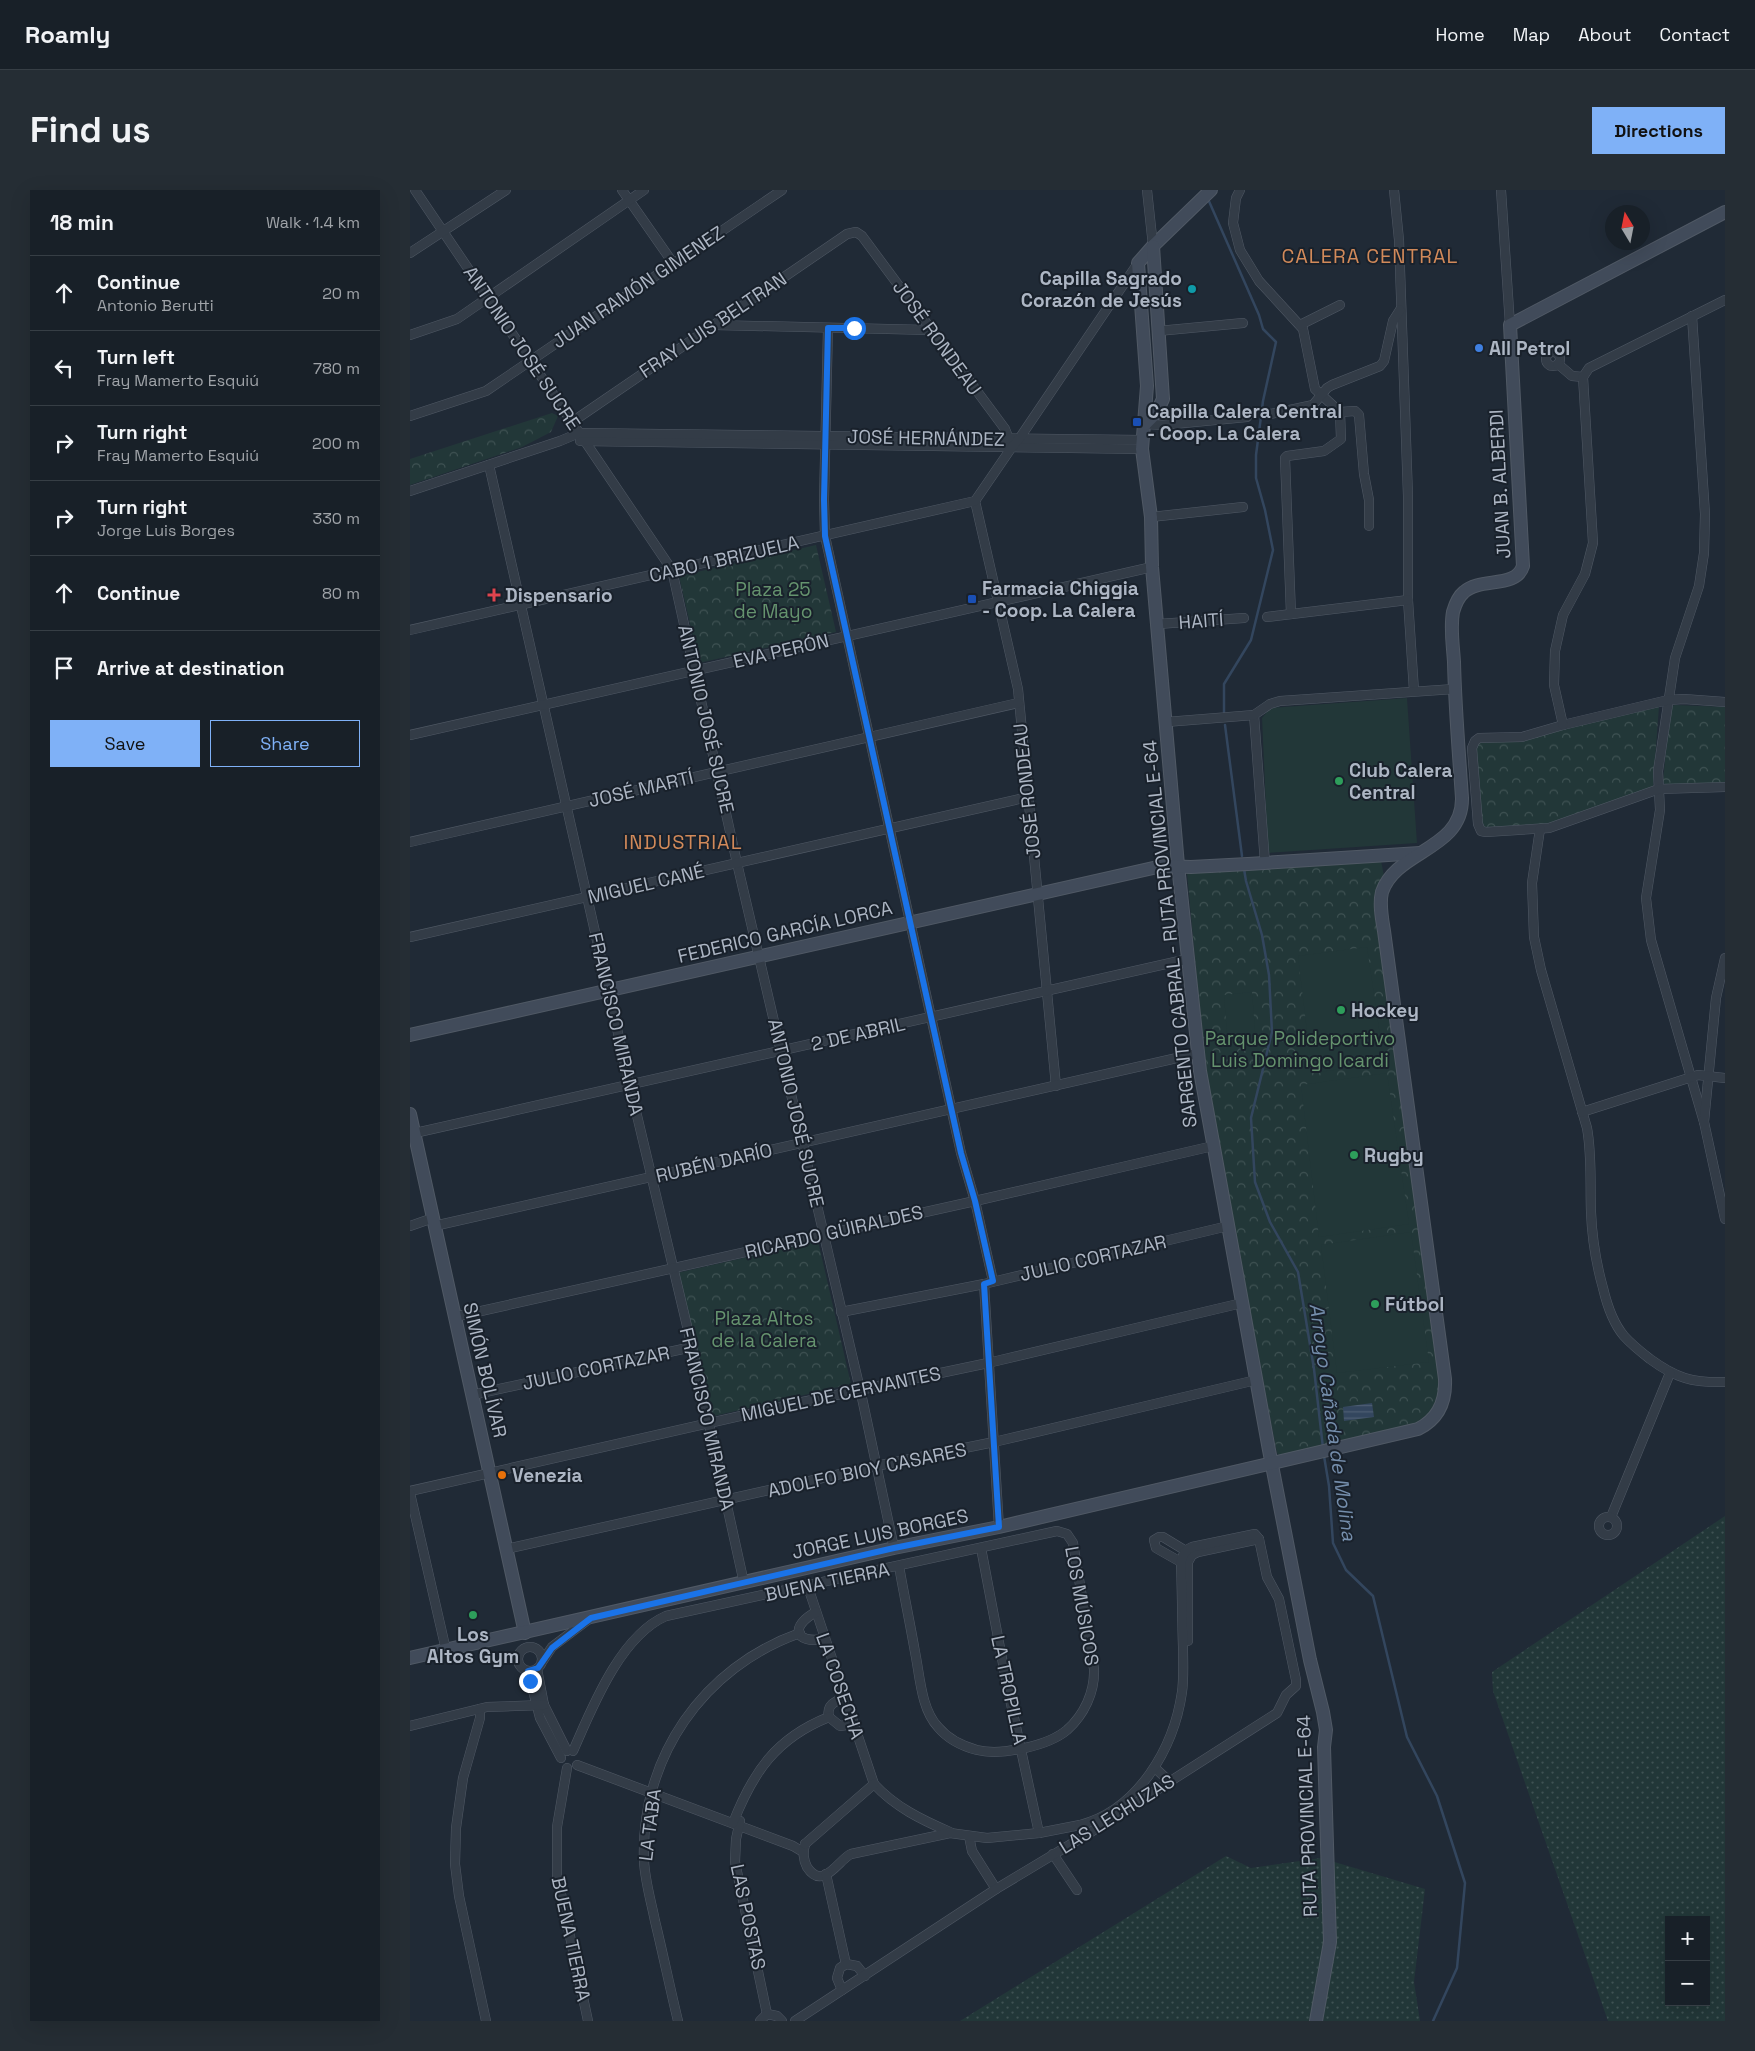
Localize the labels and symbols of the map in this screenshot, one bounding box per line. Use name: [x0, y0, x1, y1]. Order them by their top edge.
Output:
north arrow: [1605, 205, 1650, 250]
street label: JUAN RAMÓN GIMENEZ: [547, 220, 729, 354]
district label: CALERA CENTRAL: [1282, 243, 1458, 269]
street label: ANTONIO JOSÉ SUCRE: [458, 261, 586, 435]
street label: FRAY LUIS BELTRAN: [634, 266, 792, 384]
place label: Capilla Sagrado Corazón de Jesús: [1021, 266, 1182, 313]
street label: JOSÉ RONDEAU: [887, 276, 987, 400]
marker: Capilla Sagrado Corazón de Jesús: [1186, 283, 1198, 295]
route start: [843, 317, 866, 340]
place label: All Petrol: [1489, 336, 1570, 361]
marker: All Petrol: [1473, 342, 1485, 354]
place label: Capilla Calera Central - Coop. La Calera: [1147, 399, 1342, 446]
street label: JUAN B. ALBERDI: [1484, 409, 1516, 559]
marker: Capilla Calera Central - Coop. La Calera: [1131, 416, 1143, 428]
street label: JOSÉ HERNÁNDEZ: [847, 424, 1005, 452]
street label: CABO 1 BRIZUELA: [647, 530, 801, 588]
place label: Farmacia Chiggia - Coop. La Calera: [982, 576, 1139, 623]
park label: Plaza 25 de Mayo: [734, 577, 812, 624]
place label: Dispensario: [505, 583, 613, 608]
marker: Dispensario: [487, 588, 501, 602]
marker: Farmacia Chiggia - Coop. La Calera: [966, 593, 978, 605]
street label: HAITÍ: [1178, 607, 1225, 635]
street label: ANTONIO JOSÉ SUCRE: [672, 622, 740, 816]
street label: EVA PERÓN: [731, 628, 831, 674]
street label: JOSÉ RONDEAU: [1007, 722, 1047, 860]
street label: SARGENTO CABRAL - RUTA PROVINCIAL E-64: [1137, 739, 1203, 1129]
place label: Club Calera Central: [1349, 758, 1452, 805]
street label: JOSÉ MARTÍ: [586, 765, 696, 813]
marker: Club Calera Central: [1333, 775, 1345, 787]
district label: INDUSTRIAL: [623, 829, 743, 855]
street label: MIGUEL CANÉ: [585, 858, 707, 910]
street label: FEDERICO GARCÍA LORCA: [675, 895, 895, 969]
street label: FRANCISCO MIRANDA: [583, 930, 649, 1118]
place label: Hockey: [1351, 998, 1419, 1023]
marker: Hockey: [1335, 1004, 1347, 1016]
street label: 2 DE ABRIL: [809, 1011, 907, 1057]
street label: ANTONIO JOSÉ SUCRE: [762, 1016, 830, 1210]
park label: Parque Polideportivo Luis Domingo Icardi: [1205, 1026, 1395, 1073]
street label: RUBÉN DARÍO: [653, 1137, 775, 1189]
place label: Rugby: [1364, 1143, 1424, 1168]
marker: Rugby: [1348, 1149, 1360, 1161]
street label: RICARDO GÜIRALDES: [743, 1199, 925, 1265]
street label: JULIO CORTAZAR: [1017, 1229, 1169, 1287]
place label: Fútbol: [1385, 1292, 1444, 1317]
marker: Fútbol: [1369, 1298, 1381, 1310]
street label: SIMÓN BOLÍVAR: [457, 1300, 513, 1440]
water label: Arroyo Cañada de Molina: [1303, 1301, 1363, 1543]
park label: Plaza Altos de la Calera: [711, 1306, 817, 1353]
street label: FRANCISCO MIRANDA: [674, 1325, 740, 1513]
street label: JULIO CORTAZAR: [520, 1340, 672, 1396]
street label: MIGUEL DE CERVANTES: [739, 1361, 943, 1427]
street label: ADOLFO BIOY CASARES: [765, 1437, 969, 1503]
place label: Venezia: [512, 1463, 583, 1488]
marker: Venezia: [496, 1469, 508, 1481]
street label: JORGE LUIS BORGES: [789, 1503, 971, 1565]
street label: LOS MÚSICOS: [1059, 1544, 1105, 1668]
street label: BUENA TIERRA: [762, 1557, 892, 1607]
marker: Los Altos Gym: [467, 1609, 479, 1621]
place label: Los Altos Gym: [427, 1622, 519, 1669]
street label: LA COSECHA: [810, 1630, 870, 1743]
street label: LA TROPILLA: [985, 1633, 1033, 1747]
route end: [519, 1670, 542, 1693]
street label: RUTA PROVINCIAL E-64: [1291, 1714, 1323, 1917]
street label: LAS LECHUZAS: [1055, 1768, 1179, 1860]
street label: LA TABA: [633, 1787, 667, 1863]
street label: LAS POSTAS: [725, 1862, 771, 1972]
street label: BUENA TIERRA: [546, 1874, 596, 2004]

